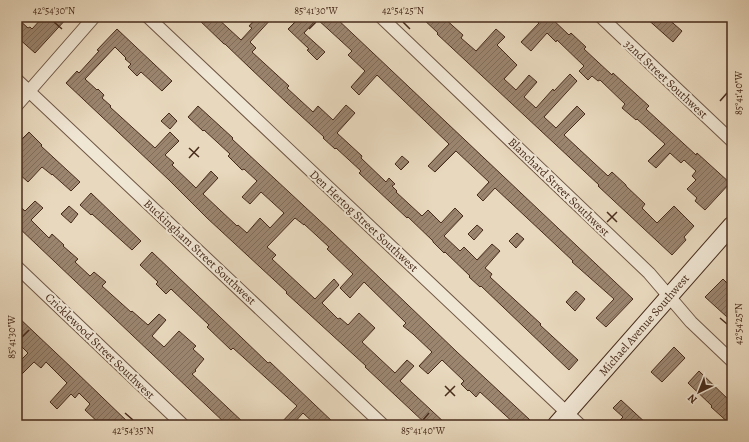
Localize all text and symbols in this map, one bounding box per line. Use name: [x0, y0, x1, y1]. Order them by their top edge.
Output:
text: 42°54'30"N: [33, 4, 75, 17]
text: 85°41'30"W: [294, 4, 339, 17]
text: 42°54'25"N: [382, 4, 424, 17]
street label: 32nd Street Southwest: [621, 36, 711, 122]
text: 85°41'40"W: [732, 70, 745, 115]
street label: Blanchard Street Southwest: [505, 134, 613, 240]
street label: Den Hertog Street Southwest: [306, 166, 422, 276]
street label: Buckingham Street Southwest: [140, 196, 260, 308]
street label: Michael Avenue Southwest: [595, 270, 693, 379]
street label: Cricklewood Street Southwest: [42, 289, 158, 403]
text: 42°54'25"N: [732, 303, 745, 345]
text: 85°41'30"W: [5, 314, 18, 359]
north arrow: [679, 372, 719, 412]
text: N: [684, 391, 701, 407]
text: 42°54'35"N: [112, 424, 154, 437]
text: 85°41'40"W: [401, 424, 446, 437]

